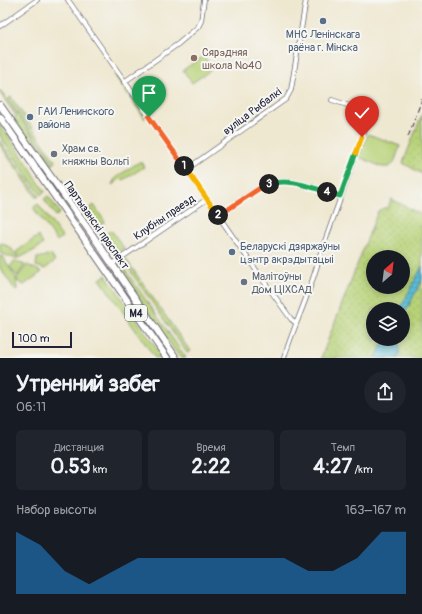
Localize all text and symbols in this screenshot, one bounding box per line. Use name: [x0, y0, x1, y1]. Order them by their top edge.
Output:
marker: МНС Ленінскага раёна г. Мінска: [318, 16, 328, 26]
place label: МНС Ленінскага раёна г. Мінска: [286, 28, 360, 54]
place label: Сярэдняя школа №40: [202, 46, 262, 72]
marker: Сярэдняя школа №40: [189, 53, 199, 63]
pin: [132, 76, 166, 117]
icon: arrive: [138, 82, 160, 104]
street label: вуліца Рыбалкі: [221, 85, 284, 138]
pin: [345, 96, 379, 137]
icon: check: [351, 102, 373, 124]
place label: ГАИ Ленинского района: [38, 105, 114, 131]
marker: ГАИ Ленинского района: [25, 112, 35, 122]
place label: Храм св. княжны Вольгі: [62, 142, 129, 168]
marker: Храм св. княжны Вольгі: [49, 149, 59, 159]
pin: 1: [174, 156, 194, 176]
text: 1: [182, 159, 186, 172]
pin: 3: [259, 174, 279, 194]
text: 3: [266, 177, 272, 190]
street label: Партызанскі праспект: [61, 179, 132, 272]
pin: 4: [317, 182, 337, 202]
text: 4: [324, 185, 330, 198]
street label: Клубны праезд: [131, 192, 198, 243]
pin: 2: [208, 205, 228, 225]
text: 2: [215, 208, 221, 221]
place label: Беларускі дзяржаўны цэнтр акрэдытацыі: [240, 240, 340, 266]
marker: Беларускі дзяржаўны цэнтр акрэдытацыі: [227, 247, 237, 257]
north arrow: [366, 250, 410, 294]
map controls: [366, 250, 410, 346]
place label: Малітоўны Дом ЦІХСАД: [251, 270, 312, 296]
marker: Малітоўны Дом ЦІХСАД: [239, 277, 249, 287]
button: layers: [366, 302, 410, 346]
road number: М4: [125, 305, 147, 321]
scale bar: [12, 330, 72, 349]
text: 100 m: [18, 332, 49, 345]
text: Утренний забег: [16, 370, 160, 398]
button: share: [364, 371, 406, 413]
text: 06:11: [16, 399, 46, 415]
text: Дистанция: [54, 441, 104, 454]
text: Время: [196, 441, 226, 454]
text: Темп: [331, 441, 355, 454]
text: 0.53: [51, 454, 91, 479]
text: 2:22: [192, 454, 230, 479]
text: 4:27: [313, 454, 352, 479]
text: km: [91, 463, 107, 476]
text: /km: [352, 463, 373, 476]
text: Набор высоты: [16, 502, 97, 518]
text: 163–167 m: [345, 502, 406, 518]

